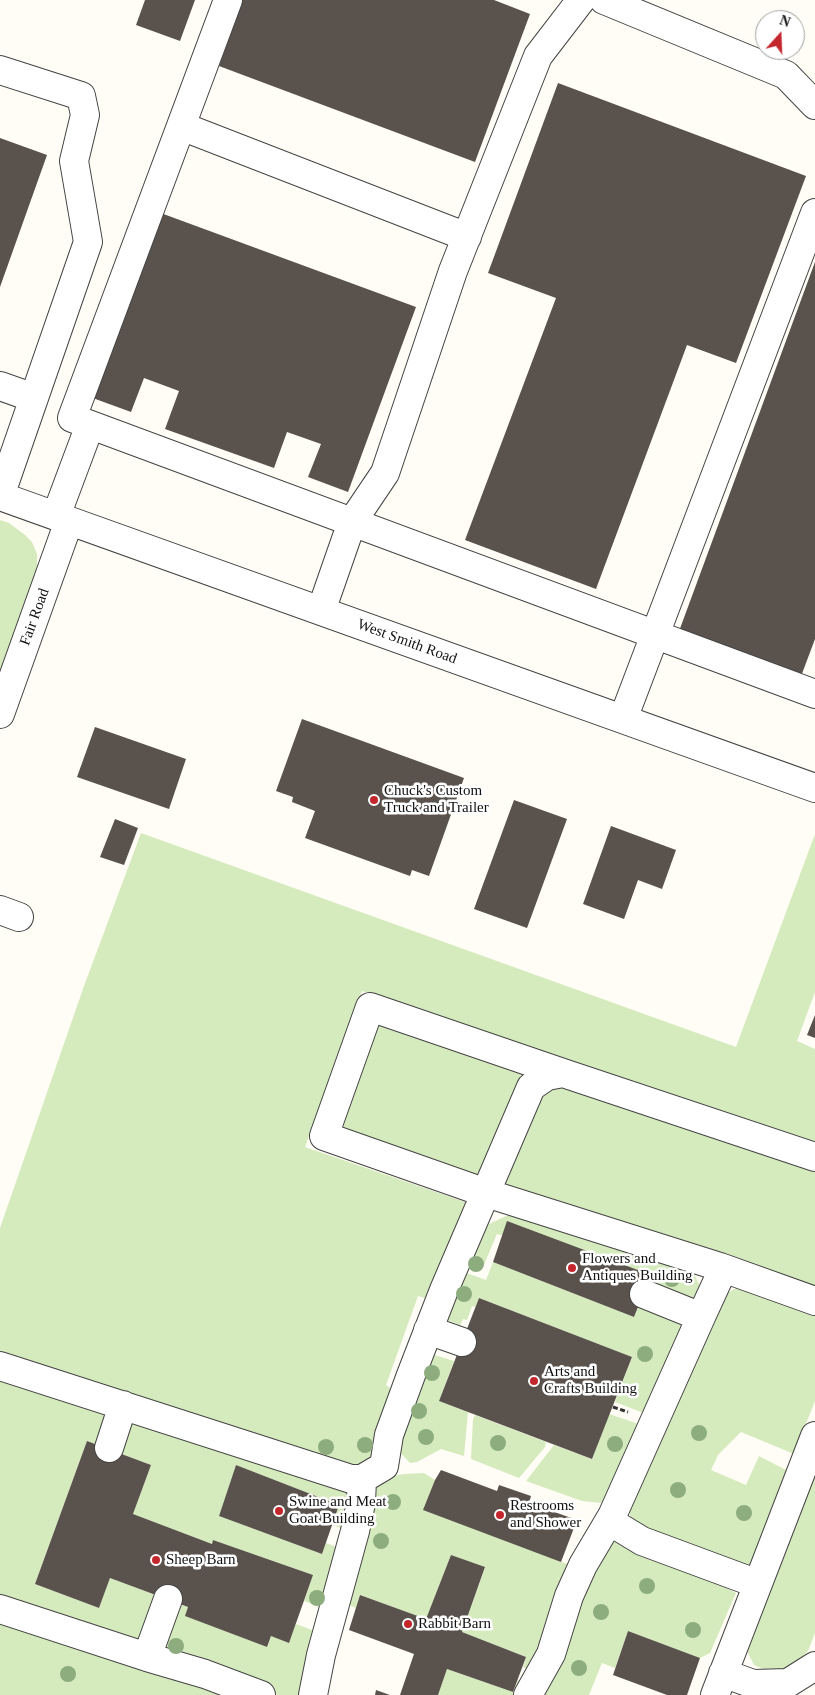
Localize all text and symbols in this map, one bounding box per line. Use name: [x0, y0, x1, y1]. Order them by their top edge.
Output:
north arrow: [755, 10, 805, 60]
text: N: [778, 13, 792, 30]
street label: Fair Road: [16, 586, 54, 648]
street label: West Smith Road: [355, 616, 459, 668]
place label: Chuck's Custom Truck and Trailer: [384, 782, 489, 817]
marker: Chuck's Custom Truck and Trailer: [368, 794, 380, 806]
place label: Flowers and Antiques Building: [582, 1250, 692, 1285]
marker: Flowers and Antiques Building: [566, 1262, 578, 1274]
place label: Arts and Crafts Building: [544, 1363, 637, 1398]
marker: Arts and Crafts Building: [528, 1375, 540, 1387]
place label: Swine and Meat Goat Building: [289, 1493, 386, 1528]
place label: Restrooms and Shower: [510, 1497, 581, 1532]
marker: Swine and Meat Goat Building: [273, 1505, 285, 1517]
marker: Restrooms and Shower: [494, 1509, 506, 1521]
place label: Sheep Barn: [166, 1551, 236, 1569]
marker: Sheep Barn: [150, 1554, 162, 1566]
place label: Rabbit Barn: [418, 1615, 491, 1633]
marker: Rabbit Barn: [402, 1618, 414, 1630]

